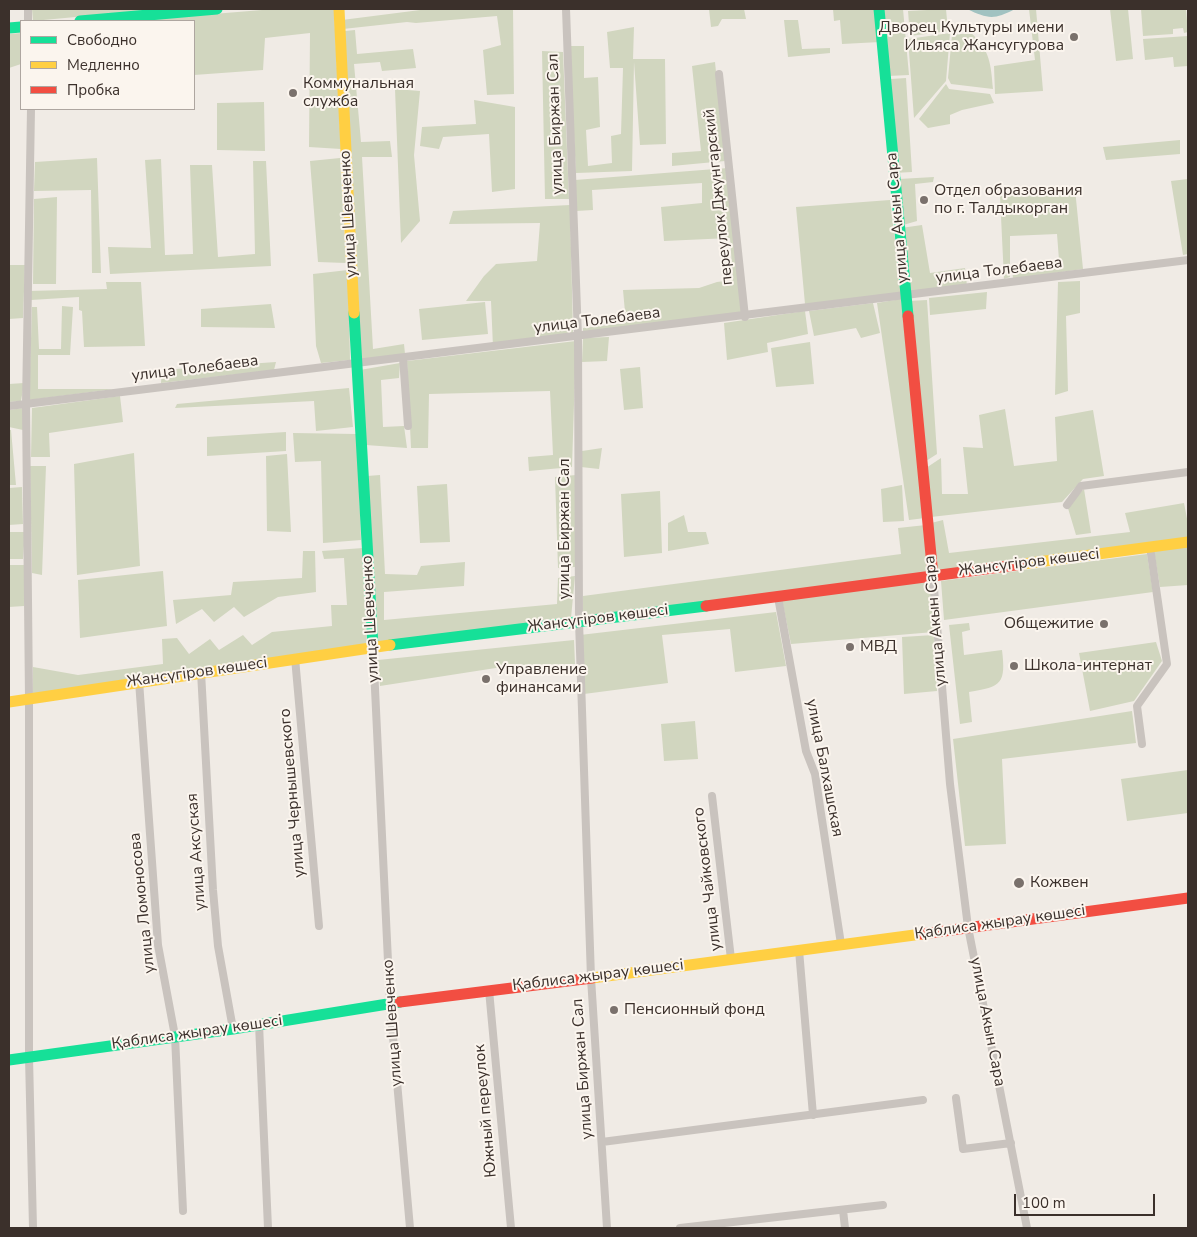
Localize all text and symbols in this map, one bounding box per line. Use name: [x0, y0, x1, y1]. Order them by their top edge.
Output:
place label: Дворец Культуры имени Ильяса Жансугурова: [879, 18, 1064, 56]
legend: [20, 20, 195, 110]
text: Свободно: [67, 30, 137, 50]
marker: Дворец Культуры имени Ильяса Жансугурова: [1068, 31, 1080, 43]
street label: улица Биржан Сал: [544, 53, 568, 195]
text: Медленно: [67, 55, 140, 75]
place label: Коммунальная служба: [303, 74, 414, 112]
text: Пробка: [67, 80, 120, 100]
marker: Коммунальная служба: [287, 87, 299, 99]
street label: переулок Джунгарский: [700, 108, 738, 286]
street label: улица Шевченко: [336, 150, 362, 278]
street label: улица Акын Сара: [883, 152, 913, 284]
place label: Отдел образования по г. Талдыкорган: [934, 181, 1083, 219]
marker: Отдел образования по г. Талдыкорган: [918, 194, 930, 206]
street label: улица Толебаева: [934, 254, 1064, 288]
street label: улица Толебаева: [532, 304, 662, 338]
street label: улица Толебаева: [130, 352, 260, 386]
street label: улица Биржан Сал: [555, 458, 575, 600]
street label: Жансүгіров көшесі: [957, 545, 1101, 581]
street label: улица Шевченко: [358, 555, 384, 683]
street label: улица Акын Сара: [921, 555, 951, 687]
street label: Жансүгіров көшесі: [526, 601, 670, 637]
place label: Общежитие: [1004, 614, 1094, 634]
marker: Общежитие: [1098, 618, 1110, 630]
place label: МВД: [860, 637, 897, 657]
marker: МВД: [844, 641, 856, 653]
street label: Жансүгіров көшесі: [125, 654, 269, 692]
place label: Школа-интернат: [1024, 656, 1152, 676]
place label: Управление финансами: [496, 660, 587, 698]
marker: Школа-интернат: [1008, 660, 1020, 672]
marker: Управление финансами: [480, 673, 492, 685]
street label: улица Балхашская: [801, 697, 847, 839]
street label: улица Чернышевского: [276, 707, 310, 879]
street label: улица Аксуская: [183, 793, 211, 911]
street label: улица Чайковского: [690, 806, 726, 952]
street label: улица Ломоносова: [126, 832, 160, 974]
place label: Кожвен: [1030, 873, 1089, 893]
marker: Кожвен: [1012, 876, 1026, 890]
street label: Қаблиса жырау көшесі: [913, 902, 1087, 944]
street label: Қаблиса жырау көшесі: [511, 956, 685, 996]
street label: улица Акын Сара: [965, 956, 1009, 1088]
street label: улица Шевченко: [379, 959, 407, 1087]
street label: улица Биржан Сал: [568, 998, 598, 1140]
place label: Пенсионный фонд: [624, 1000, 765, 1020]
marker: Пенсионный фонд: [608, 1004, 620, 1016]
street label: Қаблиса жырау көшесі: [110, 1012, 284, 1054]
street label: Южный переулок: [471, 1043, 501, 1179]
scale bar: [1017, 1184, 1158, 1216]
text: 100 m: [1022, 1193, 1066, 1213]

